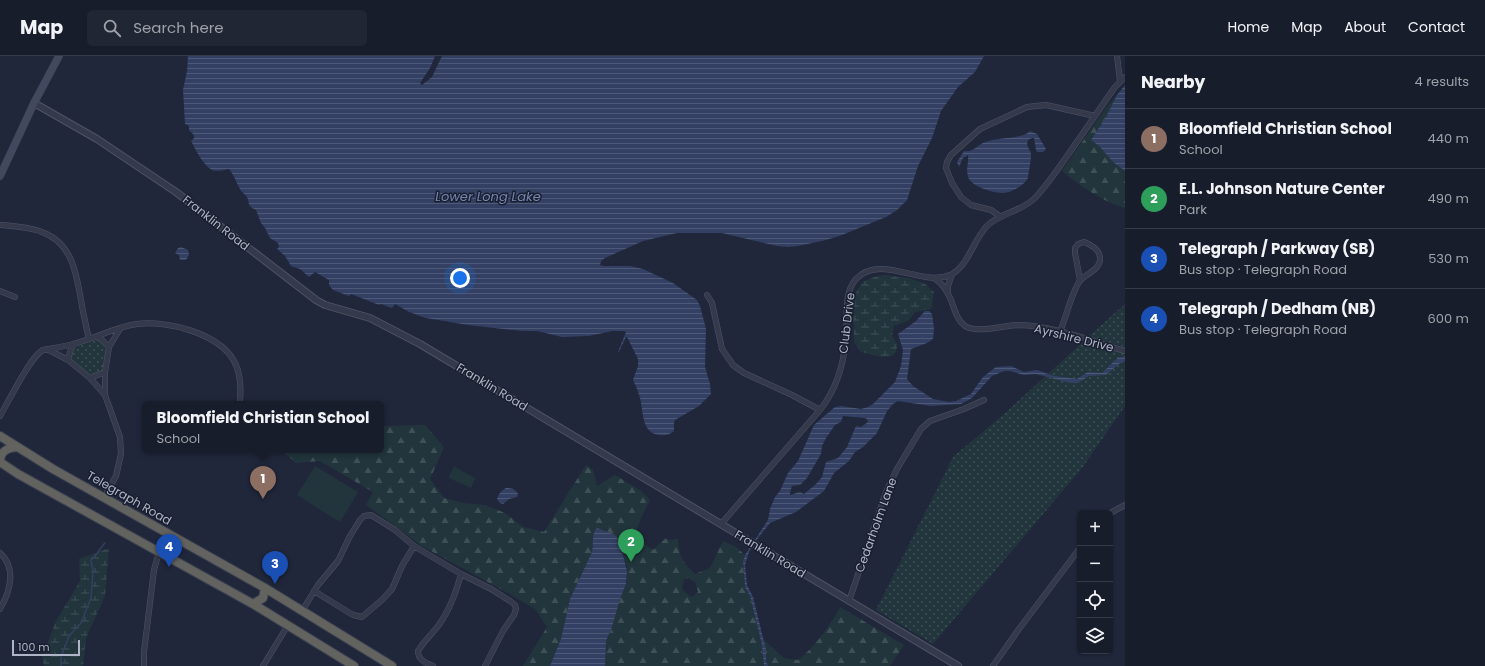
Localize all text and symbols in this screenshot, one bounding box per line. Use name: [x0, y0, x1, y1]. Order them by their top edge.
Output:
search box: [87, 10, 367, 46]
text: Map: [20, 14, 63, 41]
icon: search: [101, 17, 123, 39]
text: Search here: [133, 17, 224, 38]
text: Home: [1227, 17, 1269, 37]
text: Map: [1291, 17, 1322, 37]
text: About: [1344, 17, 1386, 37]
text: Contact: [1408, 17, 1465, 37]
text: Nearby: [1141, 70, 1205, 94]
text: 4 results: [1415, 72, 1469, 91]
text: Bloomfield Christian School: [1179, 118, 1392, 139]
text: 1: [1152, 129, 1156, 148]
text: 440 m: [1428, 129, 1469, 148]
text: School: [1179, 140, 1223, 159]
text: E.L. Johnson Nature Center: [1179, 178, 1385, 199]
water label: Lower Long Lake: [435, 187, 541, 206]
text: 2: [1150, 189, 1158, 208]
text: 490 m: [1428, 189, 1469, 208]
street label: Franklin Road: [179, 191, 253, 254]
text: Park: [1179, 200, 1207, 219]
text: Telegraph / Parkway (SB): [1179, 238, 1376, 259]
text: 3: [1150, 249, 1158, 268]
text: 530 m: [1428, 249, 1469, 268]
text: Bus stop · Telegraph Road: [1179, 260, 1347, 279]
your location: [450, 268, 470, 288]
street label: Club Drive: [834, 291, 859, 354]
text: Telegraph / Dedham (NB): [1179, 298, 1376, 319]
text: 4: [1150, 309, 1158, 328]
text: 600 m: [1428, 309, 1469, 328]
street label: Ayrshire Drive: [1033, 319, 1116, 356]
text: Bus stop · Telegraph Road: [1179, 320, 1347, 339]
street label: Franklin Road: [453, 359, 531, 415]
popup: [142, 401, 384, 453]
text: Bloomfield Christian School: [157, 407, 369, 428]
text: School: [157, 429, 200, 448]
street label: Telegraph Road: [84, 466, 175, 529]
pin: 1: [250, 466, 276, 499]
street label: Cedarholm Lane: [850, 475, 901, 575]
map controls: [1077, 510, 1113, 654]
button: +: [1077, 510, 1113, 546]
street label: Franklin Road: [731, 526, 809, 582]
pin: 2: [618, 529, 644, 562]
pin: 4: [156, 534, 182, 567]
button: −: [1077, 546, 1113, 582]
pin: 3: [262, 551, 288, 584]
button: locate: [1077, 582, 1113, 618]
button: layers: [1077, 618, 1113, 654]
scale bar: [12, 638, 80, 657]
text: 100 m: [18, 639, 50, 655]

